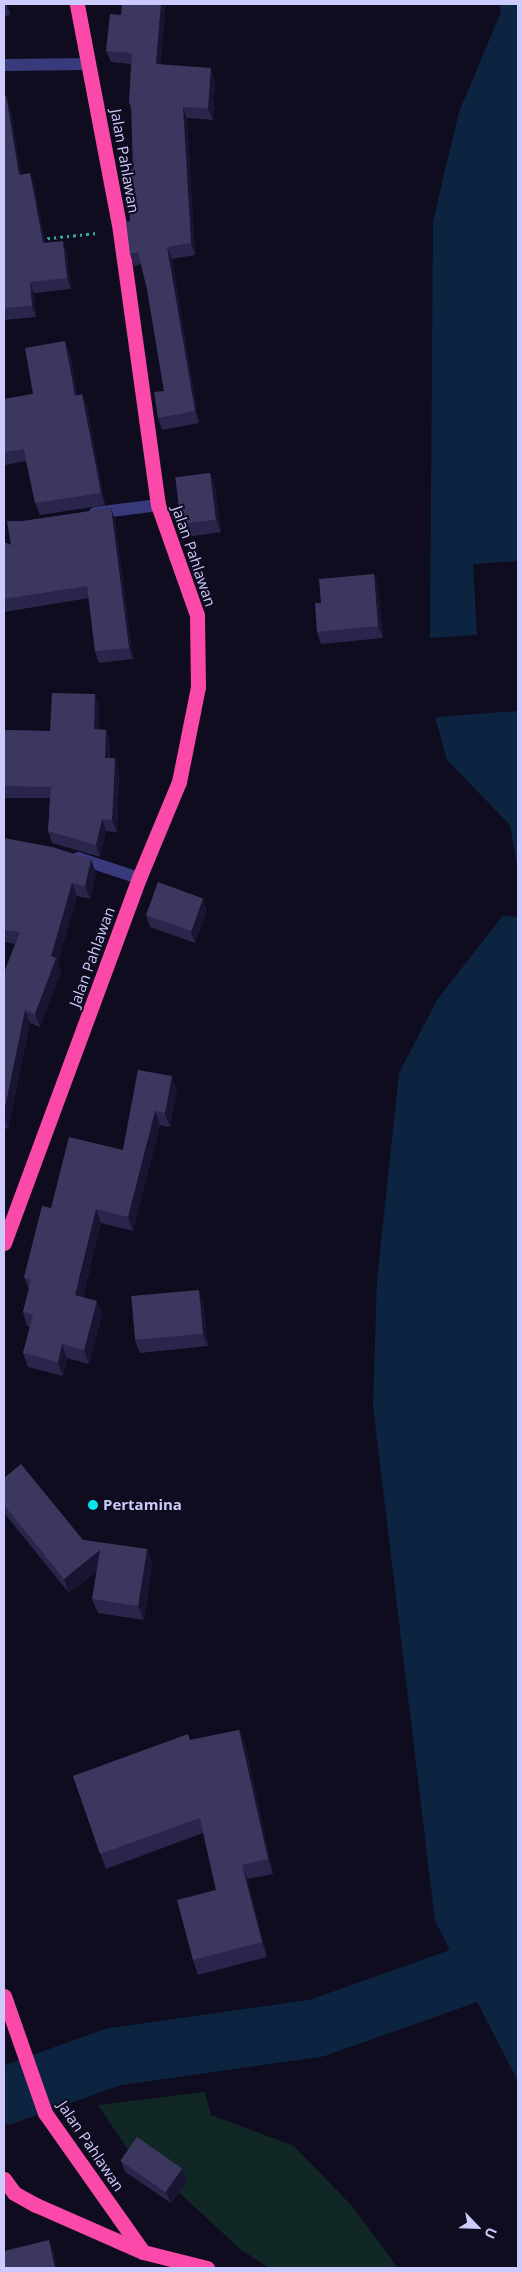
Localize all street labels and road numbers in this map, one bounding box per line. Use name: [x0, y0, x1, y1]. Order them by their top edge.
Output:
street label: Jalan Pahlawan: [107, 108, 143, 214]
street label: Jalan Pahlawan: [168, 503, 220, 609]
street label: Jalan Pahlawan: [66, 904, 118, 1010]
street label: Jalan Pahlawan: [54, 2097, 128, 2195]

